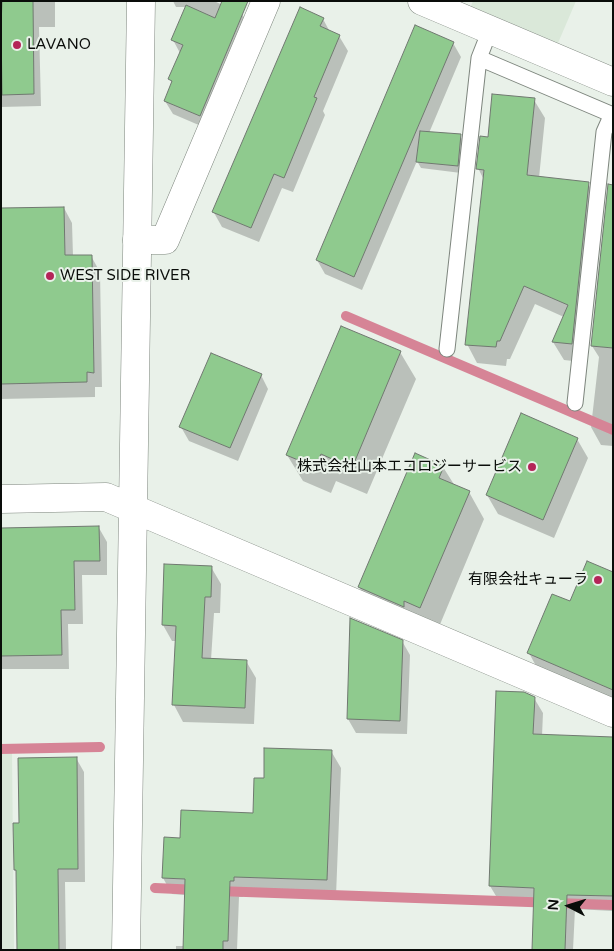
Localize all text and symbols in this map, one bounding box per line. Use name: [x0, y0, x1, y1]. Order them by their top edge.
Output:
place label: LAVANO: [27, 36, 91, 54]
marker: LAVANO: [11, 39, 23, 51]
place label: WEST SIDE RIVER: [60, 267, 190, 285]
marker: WEST SIDE RIVER: [44, 270, 56, 282]
place label: 株式会社山本エコロジーサービス: [297, 458, 522, 476]
marker: 株式会社山本エコロジーサービス: [526, 461, 538, 473]
place label: 有限会社キューラ: [468, 571, 588, 589]
marker: 有限会社キューラ: [592, 574, 604, 586]
north arrow: [544, 881, 594, 931]
text: N: [545, 898, 563, 911]

